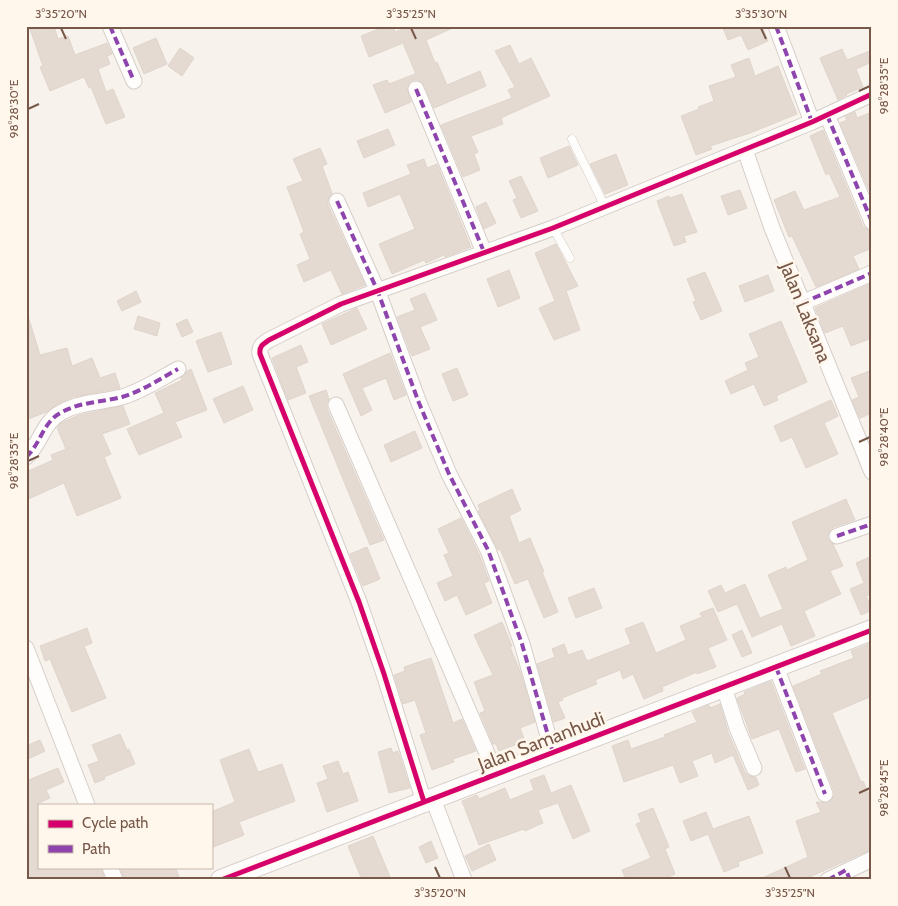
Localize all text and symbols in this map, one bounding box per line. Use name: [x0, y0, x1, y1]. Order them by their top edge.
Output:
text: 3°35'20"N: [35, 6, 87, 21]
text: 3°35'25"N: [386, 6, 436, 21]
text: 3°35'30"N: [735, 6, 787, 21]
text: 98°28'35"E: [876, 57, 891, 114]
text: 98°28'30"E: [6, 79, 21, 138]
street label: Jalan Laksana: [775, 258, 836, 366]
text: 98°28'40"E: [876, 407, 891, 466]
text: 98°28'35"E: [6, 432, 21, 489]
street label: Jalan Samanhudi: [474, 707, 608, 777]
text: 98°28'45"E: [876, 759, 891, 816]
legend: [38, 804, 212, 868]
text: Cycle path: [82, 814, 148, 832]
text: Path: [82, 840, 111, 858]
text: 3°35'20"N: [414, 885, 466, 900]
text: 3°35'25"N: [765, 885, 815, 900]

